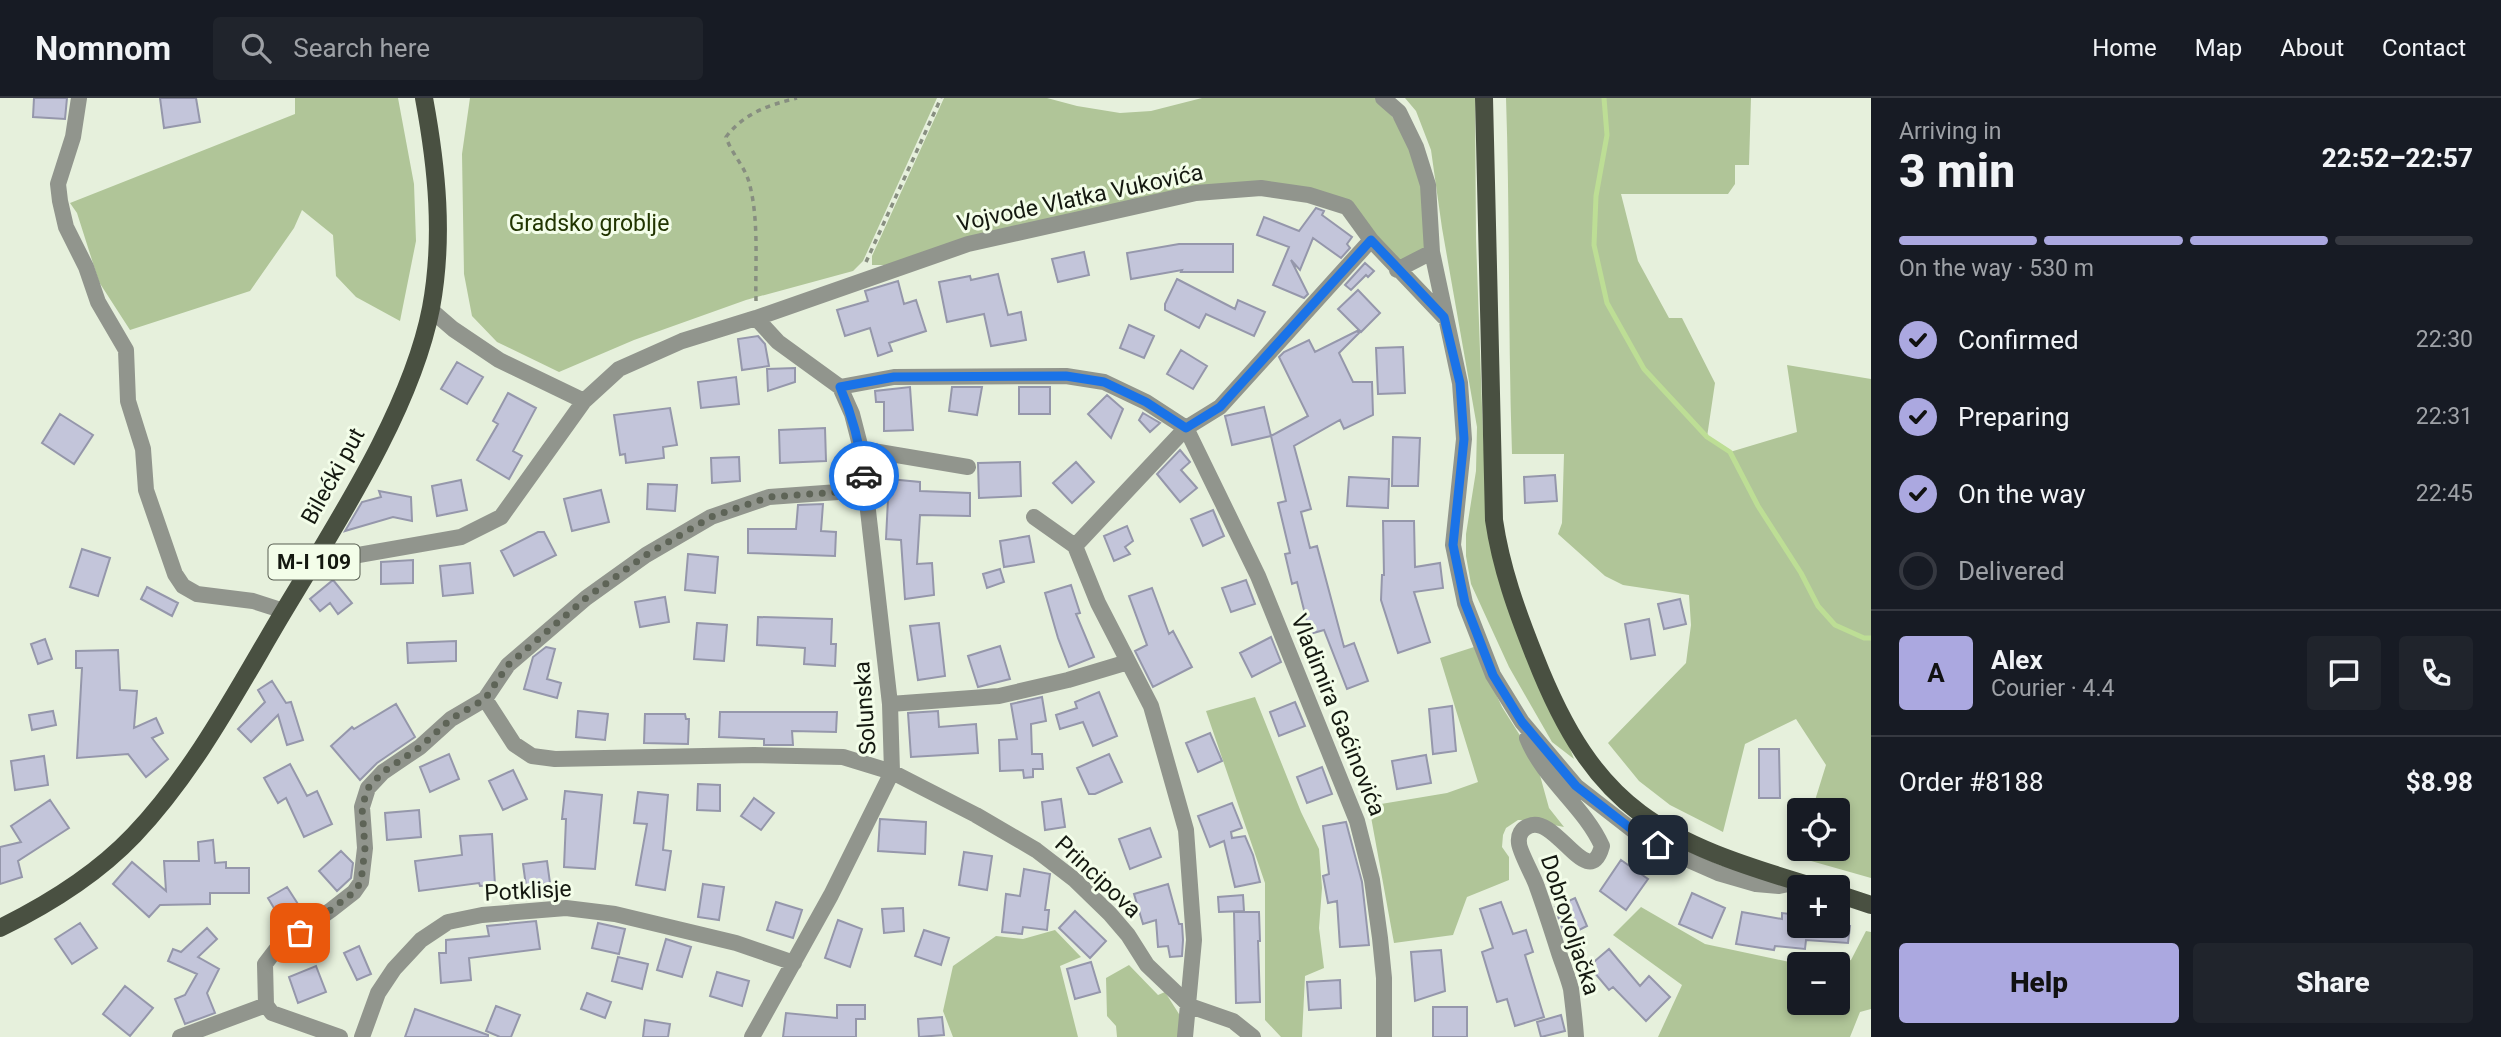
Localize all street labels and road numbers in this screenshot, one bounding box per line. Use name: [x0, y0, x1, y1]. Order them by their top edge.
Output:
street label: Vojvode Vlatka Vukovića: [955, 159, 1205, 237]
street label: Bilećki put: [296, 423, 370, 529]
road number: M-I 109: [268, 545, 360, 580]
street label: Vladimira Gaćinovića: [1285, 610, 1391, 820]
street label: Solunska: [848, 660, 882, 756]
street label: Principova: [1049, 830, 1147, 924]
street label: Dobrovoljačka: [1535, 852, 1605, 998]
street label: Potklisje: [484, 875, 572, 907]

